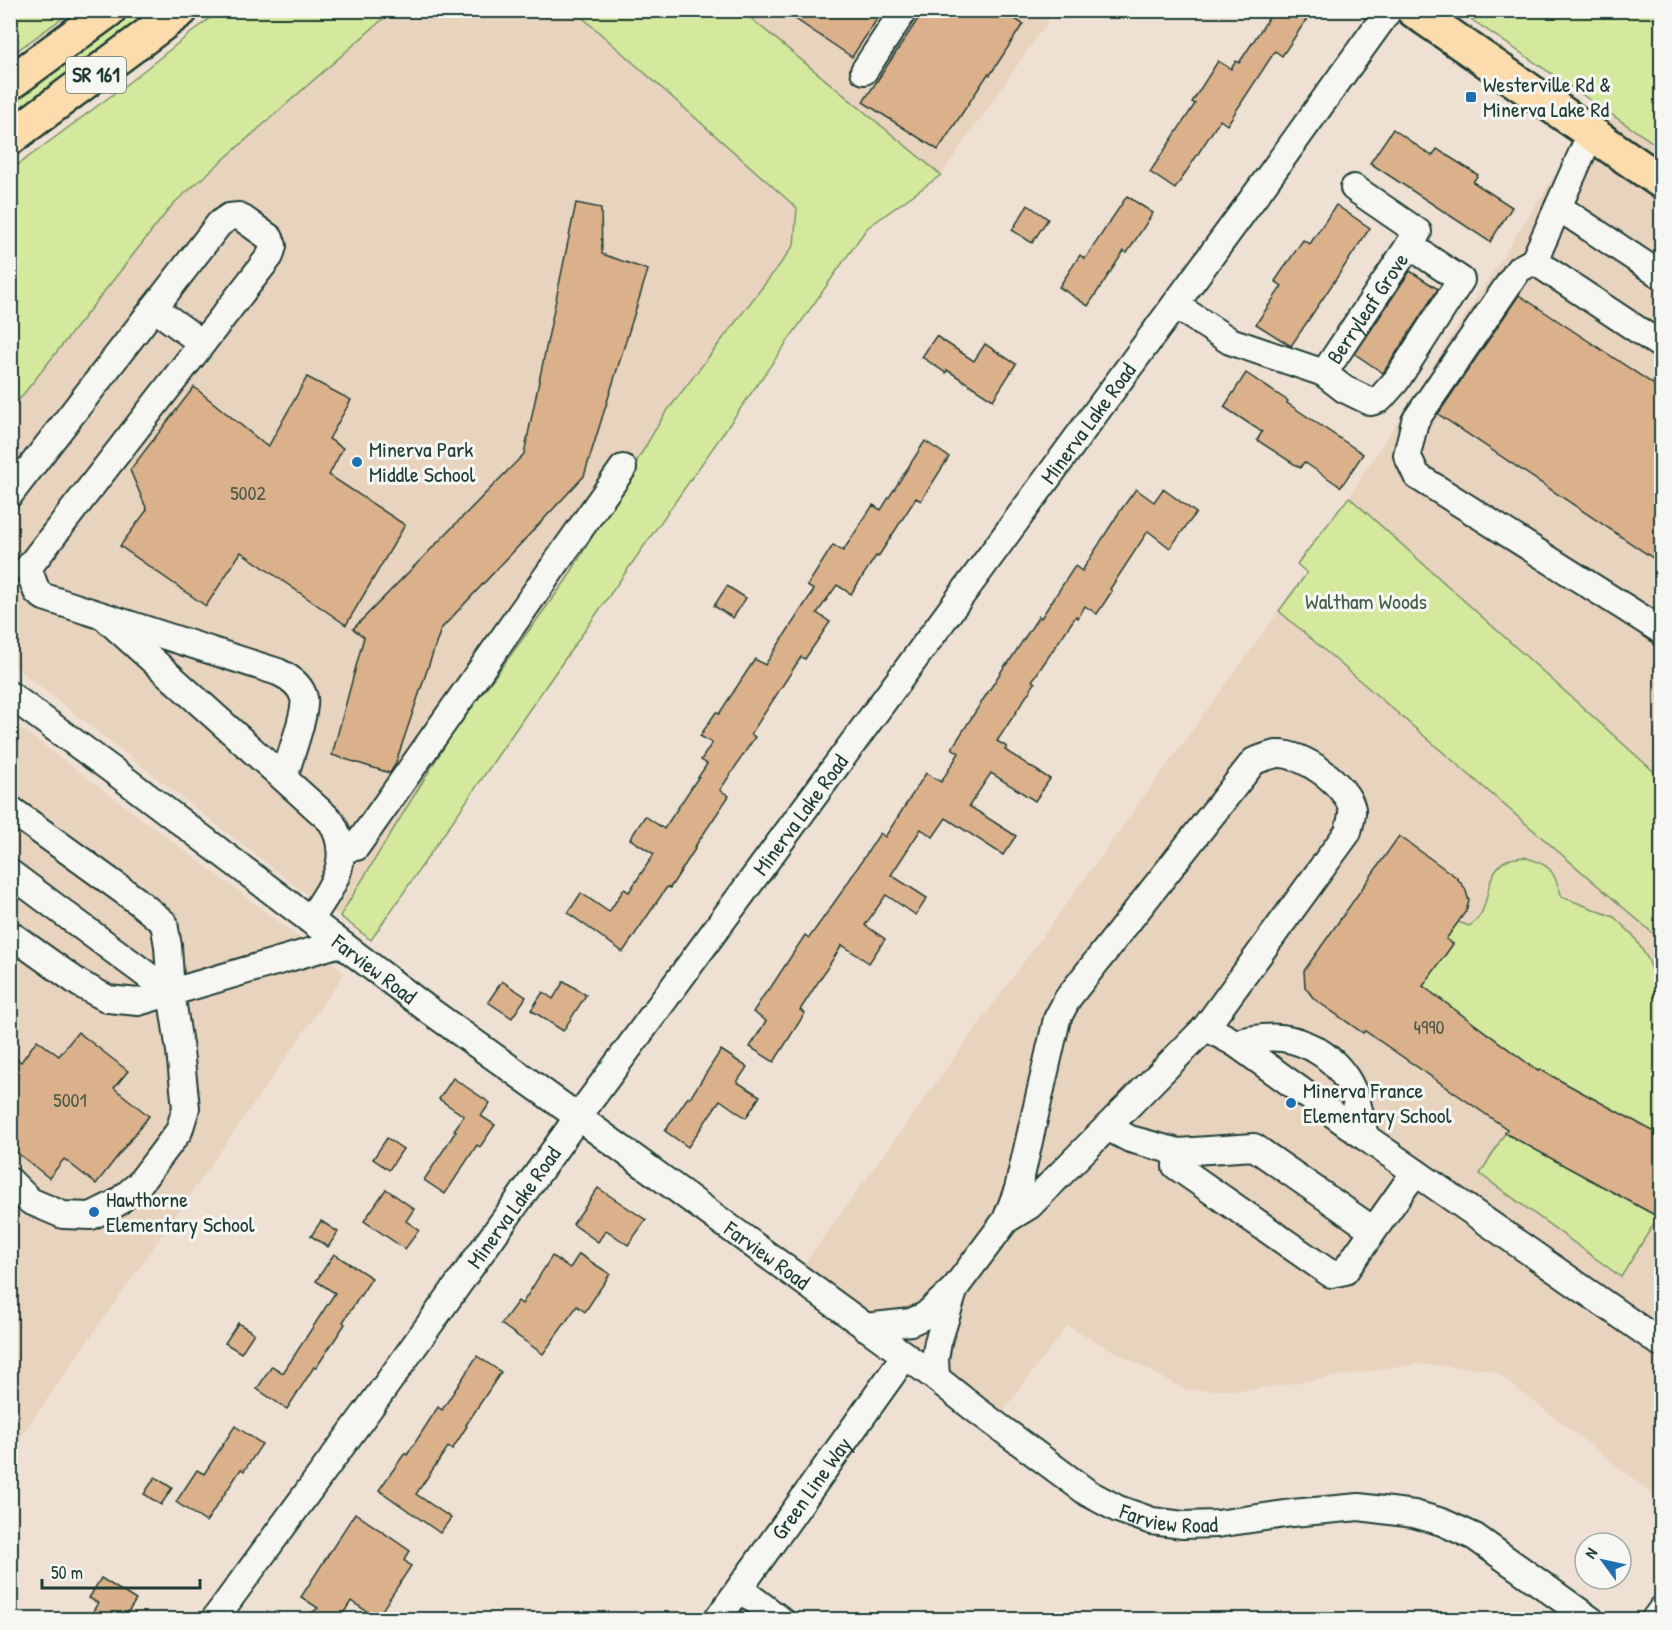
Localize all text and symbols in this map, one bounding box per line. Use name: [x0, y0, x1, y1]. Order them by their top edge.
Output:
road number: SR 161: [66, 57, 126, 93]
place label: Westerville Rd & Minerva Lake Rd: [1483, 69, 1611, 124]
marker: Westerville Rd & Minerva Lake Rd: [1464, 90, 1478, 104]
street label: Berryleaf Grove: [1319, 246, 1415, 370]
street label: Minerva Lake Road: [1033, 356, 1143, 490]
place label: Minerva Park Middle School: [369, 434, 475, 489]
marker: Minerva Park Middle School: [350, 455, 364, 469]
house number: 5002: [230, 479, 267, 506]
park label: Waltham Woods: [1305, 586, 1427, 616]
street label: Minerva Lake Road: [746, 748, 855, 881]
street label: Farview Road: [325, 926, 423, 1011]
house number: 4990: [1413, 1013, 1445, 1040]
place label: Minerva France Elementary School: [1303, 1075, 1452, 1130]
house number: 5001: [53, 1086, 87, 1113]
marker: Minerva France Elementary School: [1284, 1096, 1298, 1110]
street label: Minerva Lake Road: [459, 1140, 568, 1274]
place label: Hawthorne Elementary School: [106, 1184, 255, 1239]
marker: Hawthorne Elementary School: [87, 1205, 101, 1219]
street label: Farview Road: [718, 1213, 817, 1297]
street label: Green Line Way: [764, 1430, 858, 1546]
street label: Farview Road: [1115, 1496, 1219, 1540]
north arrow: [1573, 1531, 1633, 1591]
text: N: [1579, 1543, 1602, 1562]
scale bar: [42, 1552, 200, 1590]
text: 50 m: [51, 1560, 83, 1585]

